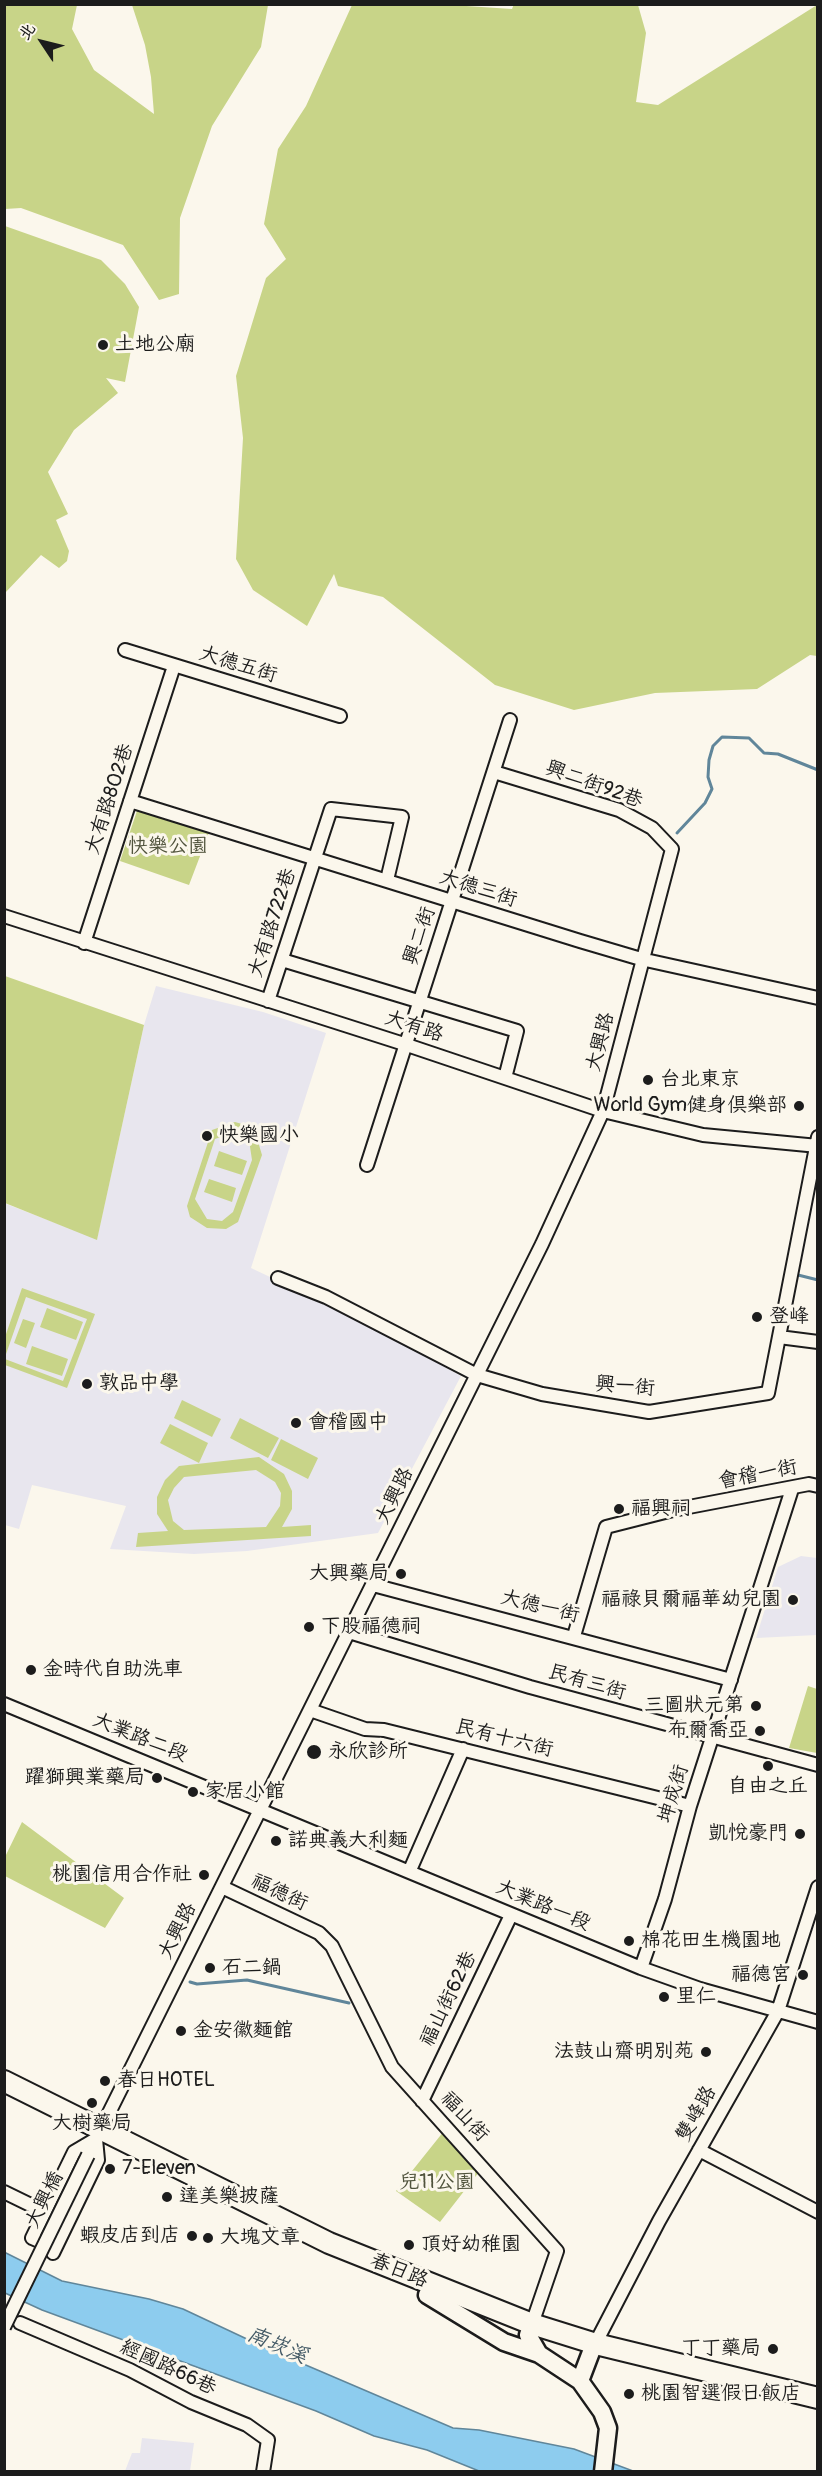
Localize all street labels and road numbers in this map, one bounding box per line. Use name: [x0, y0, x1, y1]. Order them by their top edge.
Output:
street label: 大德五街: [196, 642, 280, 688]
street label: 大有路802巷: [81, 741, 139, 857]
street label: 興二街92巷: [542, 756, 646, 814]
street label: 大德三街: [436, 865, 520, 913]
street label: 大有路722巷: [244, 866, 302, 980]
street label: 興二街: [399, 904, 441, 968]
street label: 大有路: [382, 1006, 446, 1048]
street label: 大興路: [582, 1010, 620, 1074]
street label: 興一街: [594, 1372, 656, 1402]
street label: 會稽一街: [716, 1456, 800, 1494]
street label: 大興路: [371, 1464, 419, 1528]
street label: 大德一街: [498, 1586, 582, 1628]
street label: 民有三街: [545, 1660, 629, 1706]
street label: 大業路二段: [89, 1708, 191, 1768]
street label: 民有十六街: [453, 1715, 555, 1763]
street label: 坤成街: [654, 1762, 694, 1826]
street label: 福德街: [247, 1869, 311, 1917]
street label: 大業路一段: [492, 1875, 594, 1937]
street label: 大興路: [154, 1899, 202, 1963]
street label: 福山街62巷: [416, 1948, 482, 2050]
street label: 雙峰路: [672, 2082, 722, 2146]
street label: 福山街: [435, 2087, 493, 2147]
street label: 大興橋: [21, 2168, 69, 2232]
street label: 春日路: [367, 2249, 431, 2293]
street label: 經國路66巷: [116, 2335, 220, 2401]

